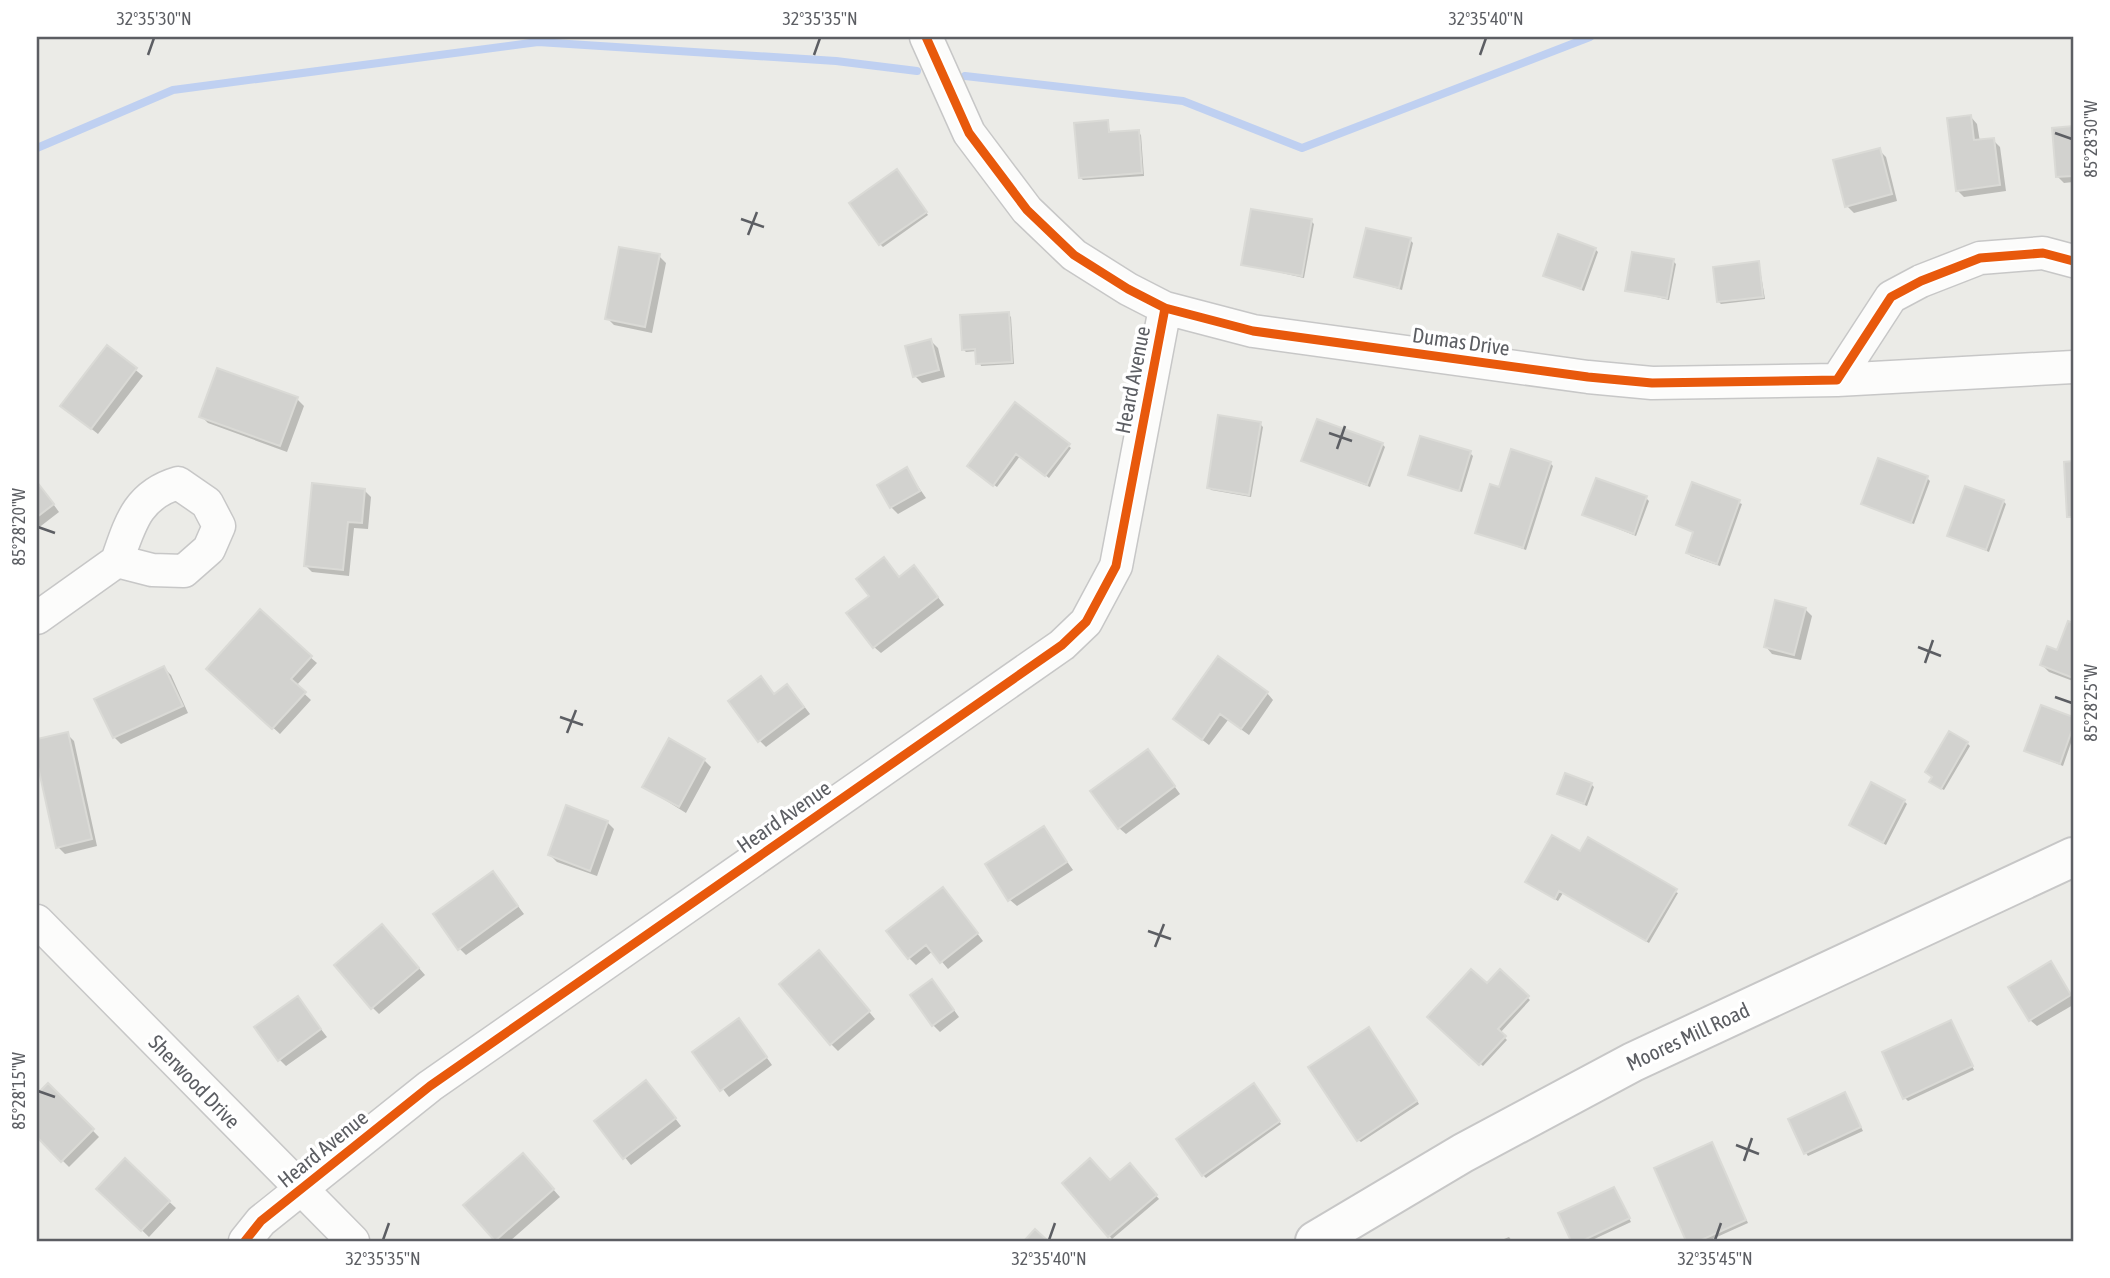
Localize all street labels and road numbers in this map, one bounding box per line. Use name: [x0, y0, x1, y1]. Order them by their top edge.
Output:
street label: Dumas Drive: [1411, 322, 1511, 360]
street label: Heard Avenue: [1110, 324, 1154, 435]
street label: Heard Avenue: [732, 775, 835, 857]
street label: Moores Mill Road: [1622, 997, 1753, 1075]
street label: Sherwood Drive: [144, 1030, 245, 1133]
street label: Heard Avenue: [273, 1105, 372, 1192]

